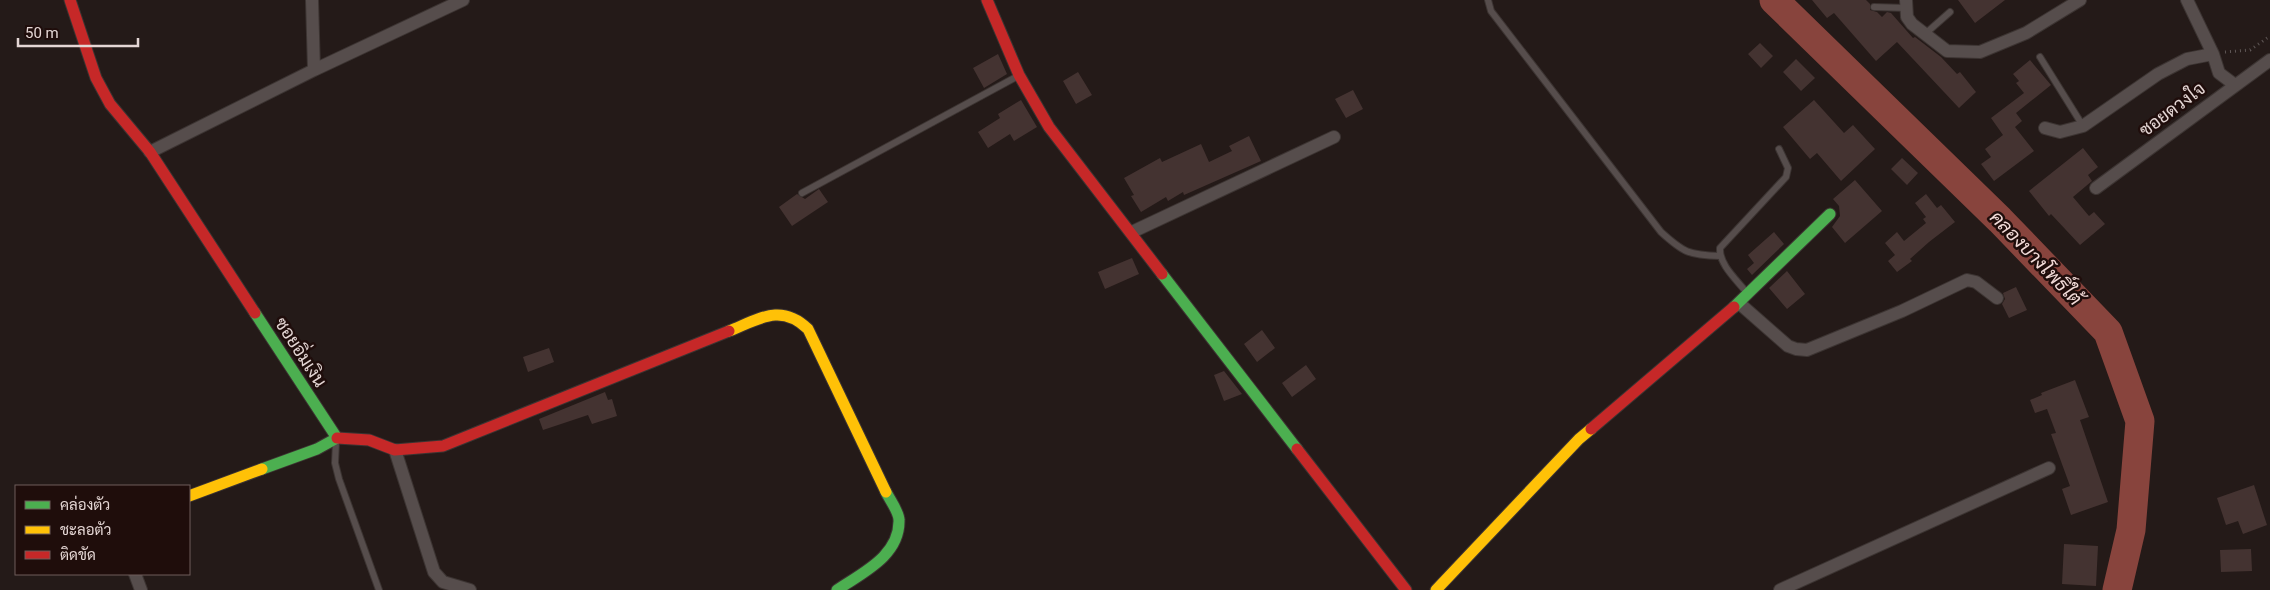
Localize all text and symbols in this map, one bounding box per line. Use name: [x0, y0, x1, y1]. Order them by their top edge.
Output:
scale bar: [18, 15, 138, 47]
text: 50 m: [25, 24, 59, 42]
street label: ซอยดวงใจ: [2134, 76, 2209, 140]
water label: คลองบางโพธิ์ใต้: [1985, 201, 2094, 312]
street label: ซอยอิ่มเงิน: [271, 311, 335, 391]
legend: [15, 485, 190, 575]
text: คล่องตัว: [60, 495, 110, 514]
text: ชะลอตัว: [60, 521, 111, 539]
text: ติดขัด: [60, 546, 96, 564]

